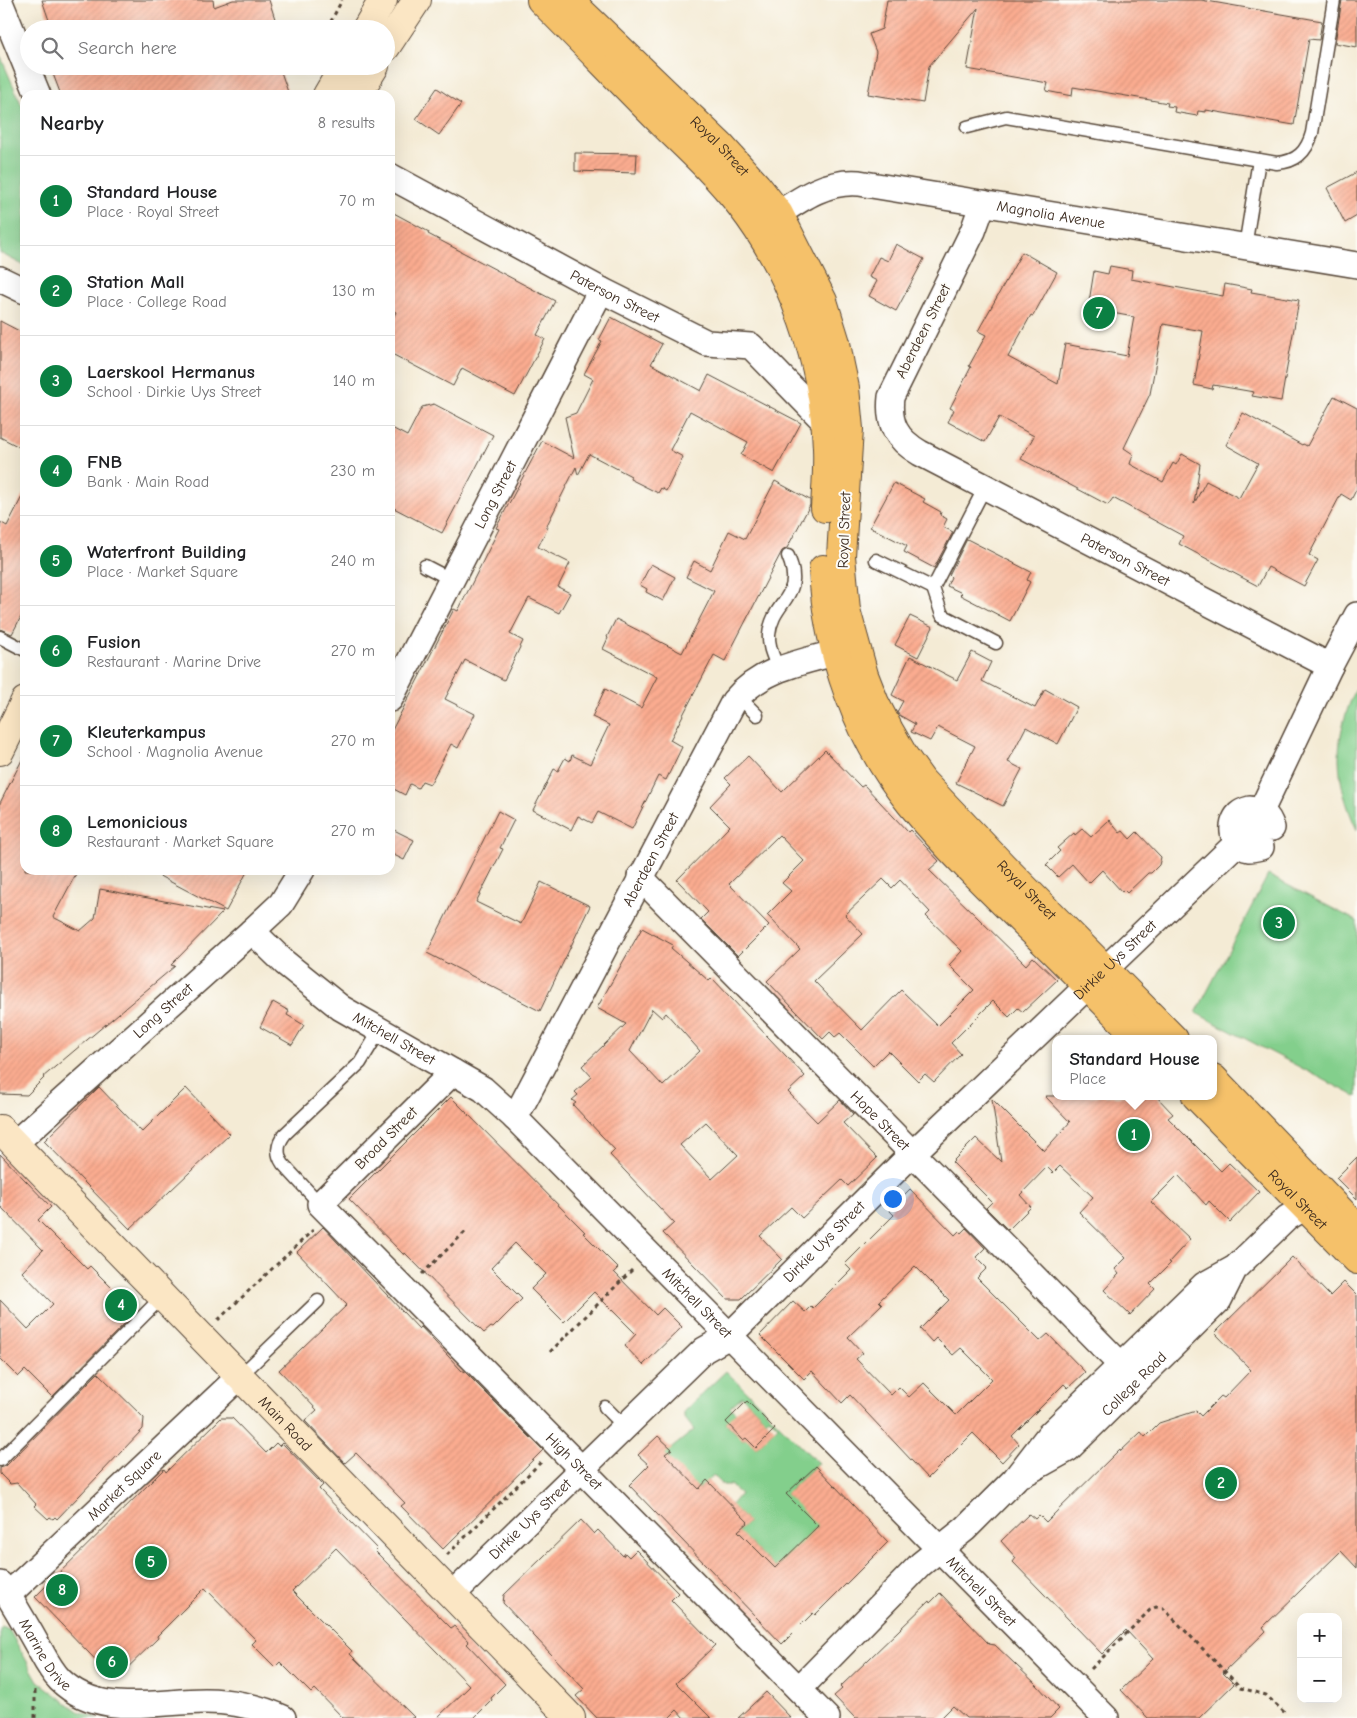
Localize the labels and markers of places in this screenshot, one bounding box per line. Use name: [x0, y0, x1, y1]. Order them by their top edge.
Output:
pin: 7: [1083, 294, 1115, 332]
pin: 3: [1263, 904, 1295, 942]
pin: 1: [1118, 1116, 1150, 1154]
pin: 4: [105, 1286, 137, 1324]
pin: 2: [1205, 1464, 1237, 1502]
pin: 5: [135, 1543, 167, 1581]
pin: 8: [46, 1571, 78, 1609]
pin: 6: [96, 1643, 128, 1681]

